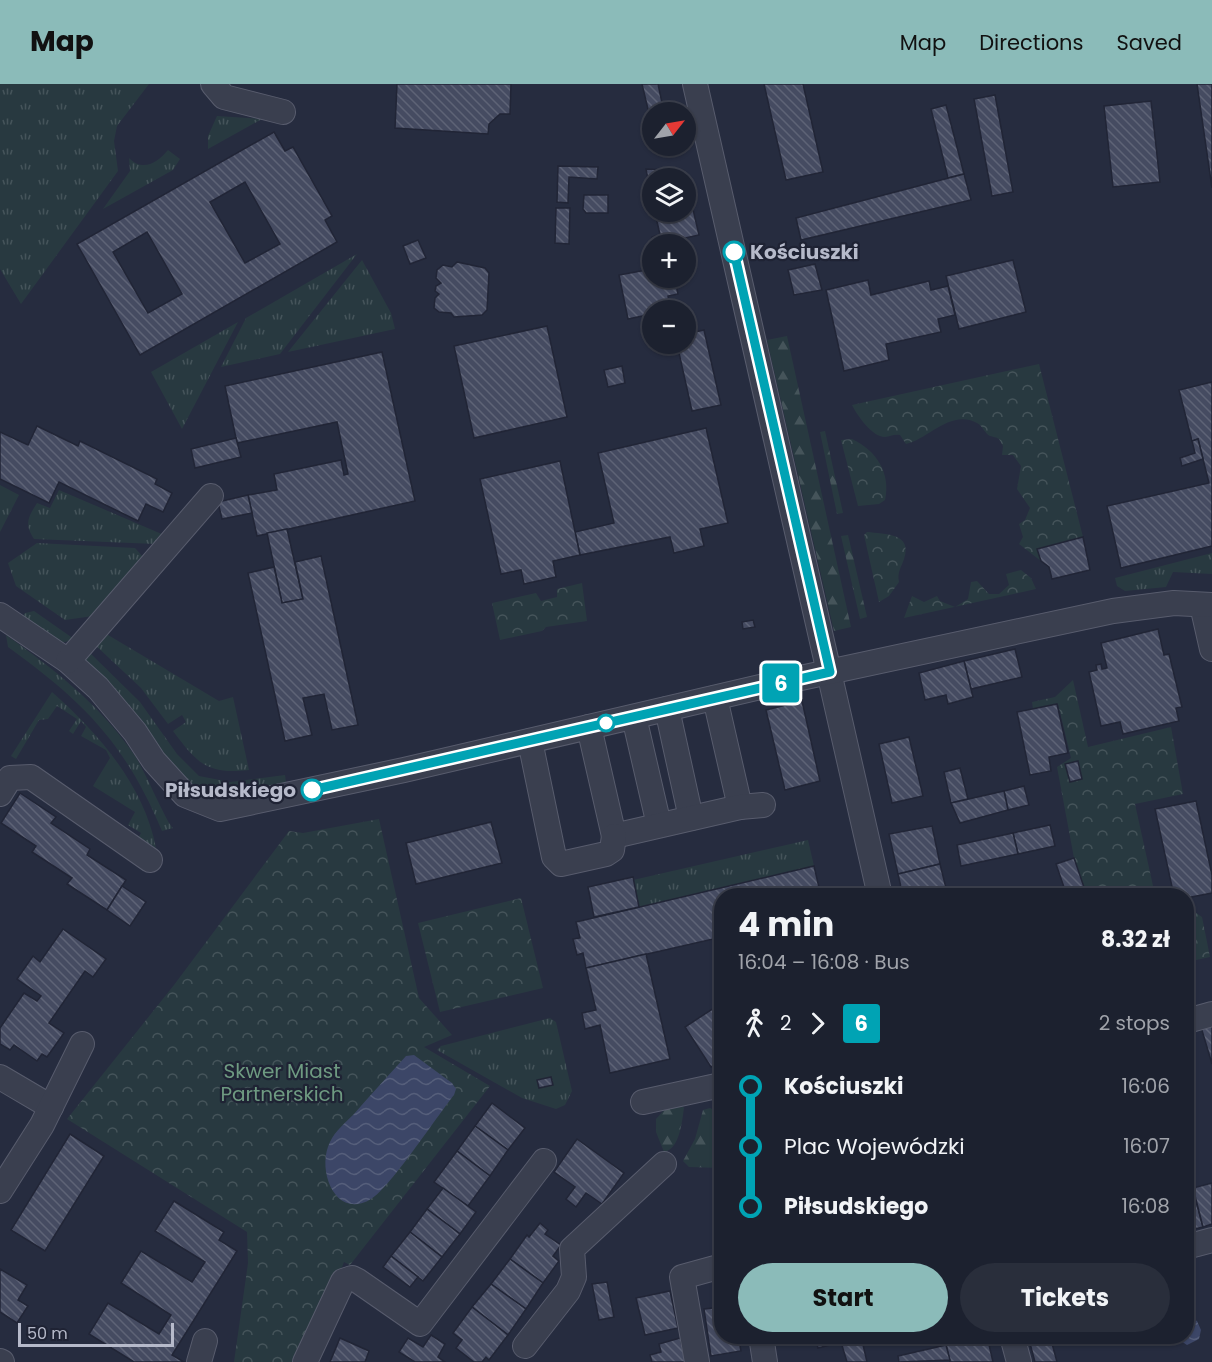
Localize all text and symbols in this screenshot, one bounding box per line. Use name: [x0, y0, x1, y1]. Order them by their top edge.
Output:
text: Map: [30, 22, 94, 61]
text: Map: [900, 28, 946, 57]
text: Directions: [979, 28, 1083, 57]
text: Saved: [1116, 28, 1182, 57]
north arrow: [642, 102, 696, 156]
map controls: [642, 102, 696, 354]
button: layers: [642, 168, 696, 222]
button: +: [642, 234, 696, 288]
place label: Kościuszki: [750, 238, 859, 266]
marker: Kościuszki: [723, 241, 745, 263]
button: −: [642, 300, 696, 354]
line badge: 6: [762, 664, 800, 702]
text: 6: [774, 669, 788, 698]
unlabelled marker: [597, 714, 615, 732]
place label: Piłsudskiego: [165, 776, 296, 804]
marker: Piłsudskiego: [301, 779, 323, 801]
text: 4 min: [738, 901, 834, 948]
text: 8.32 zł: [1101, 924, 1170, 955]
text: 16:04 – 16:08 · Bus: [738, 948, 910, 976]
icon: walk: [738, 1007, 771, 1040]
icon: forward: [801, 1007, 834, 1040]
text: 2: [780, 1009, 792, 1037]
text: 6: [855, 1009, 868, 1038]
text: 2 stops: [1099, 1009, 1170, 1037]
park label: Skwer Miast Partnerskich: [220, 1057, 344, 1108]
text: Kościuszki: [784, 1071, 904, 1102]
text: 16:06: [1121, 1072, 1170, 1100]
text: Plac Wojewódzki: [784, 1131, 965, 1162]
text: 16:07: [1123, 1132, 1170, 1160]
text: Piłsudskiego: [784, 1191, 928, 1222]
text: 16:08: [1121, 1192, 1170, 1220]
button: Start: [738, 1263, 948, 1332]
button: Tickets: [960, 1263, 1170, 1332]
scale bar: [18, 1320, 174, 1348]
text: 50 m: [27, 1322, 68, 1345]

